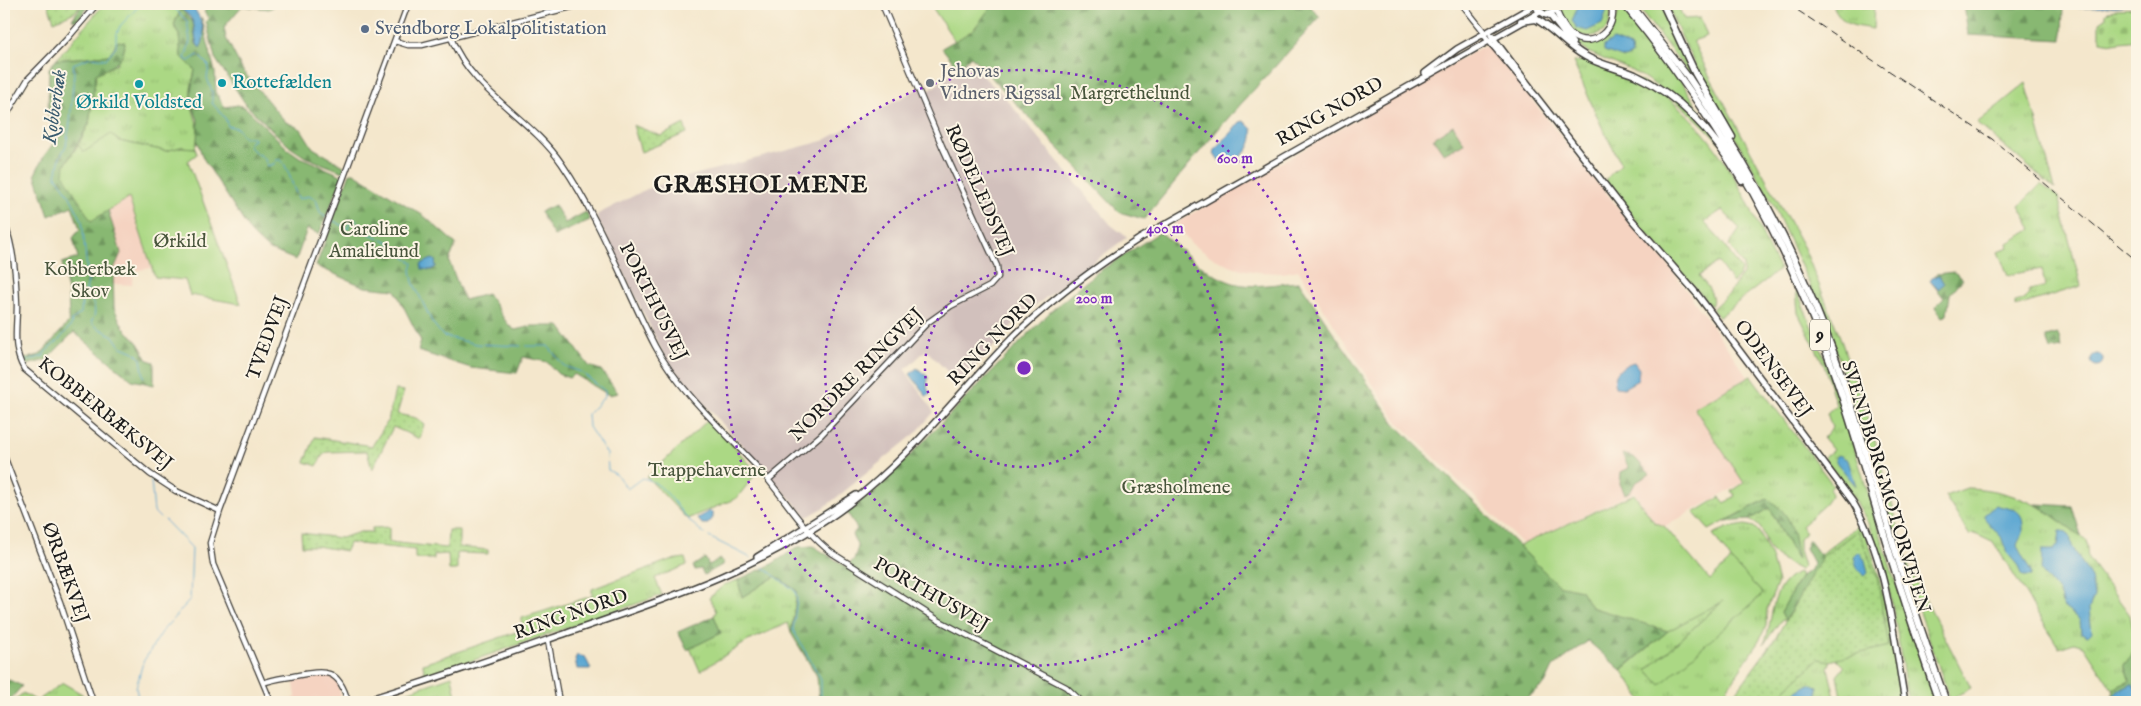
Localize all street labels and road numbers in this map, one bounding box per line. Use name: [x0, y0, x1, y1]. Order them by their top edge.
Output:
street label: RING NORD: [1272, 72, 1388, 152]
street label: RØDELEDSVEJ: [939, 121, 1019, 261]
street label: PORTHUSVEJ: [613, 239, 693, 365]
street label: RING NORD: [943, 289, 1043, 391]
street label: TVEDVEJ: [242, 292, 294, 383]
street label: NORDRE RINGVEJ: [785, 303, 929, 447]
street label: ODENSEVEJ: [1729, 316, 1818, 423]
road number: 9: [1810, 320, 1830, 350]
street label: KOBBERBÆKSVEJ: [32, 352, 178, 476]
street label: SVENDBORGMOTORVEJEN: [1835, 358, 1935, 616]
street label: ØRBÆKVEJ: [36, 519, 94, 627]
street label: PORTHUSVEJ: [869, 552, 993, 638]
street label: RING NORD: [511, 584, 631, 646]

